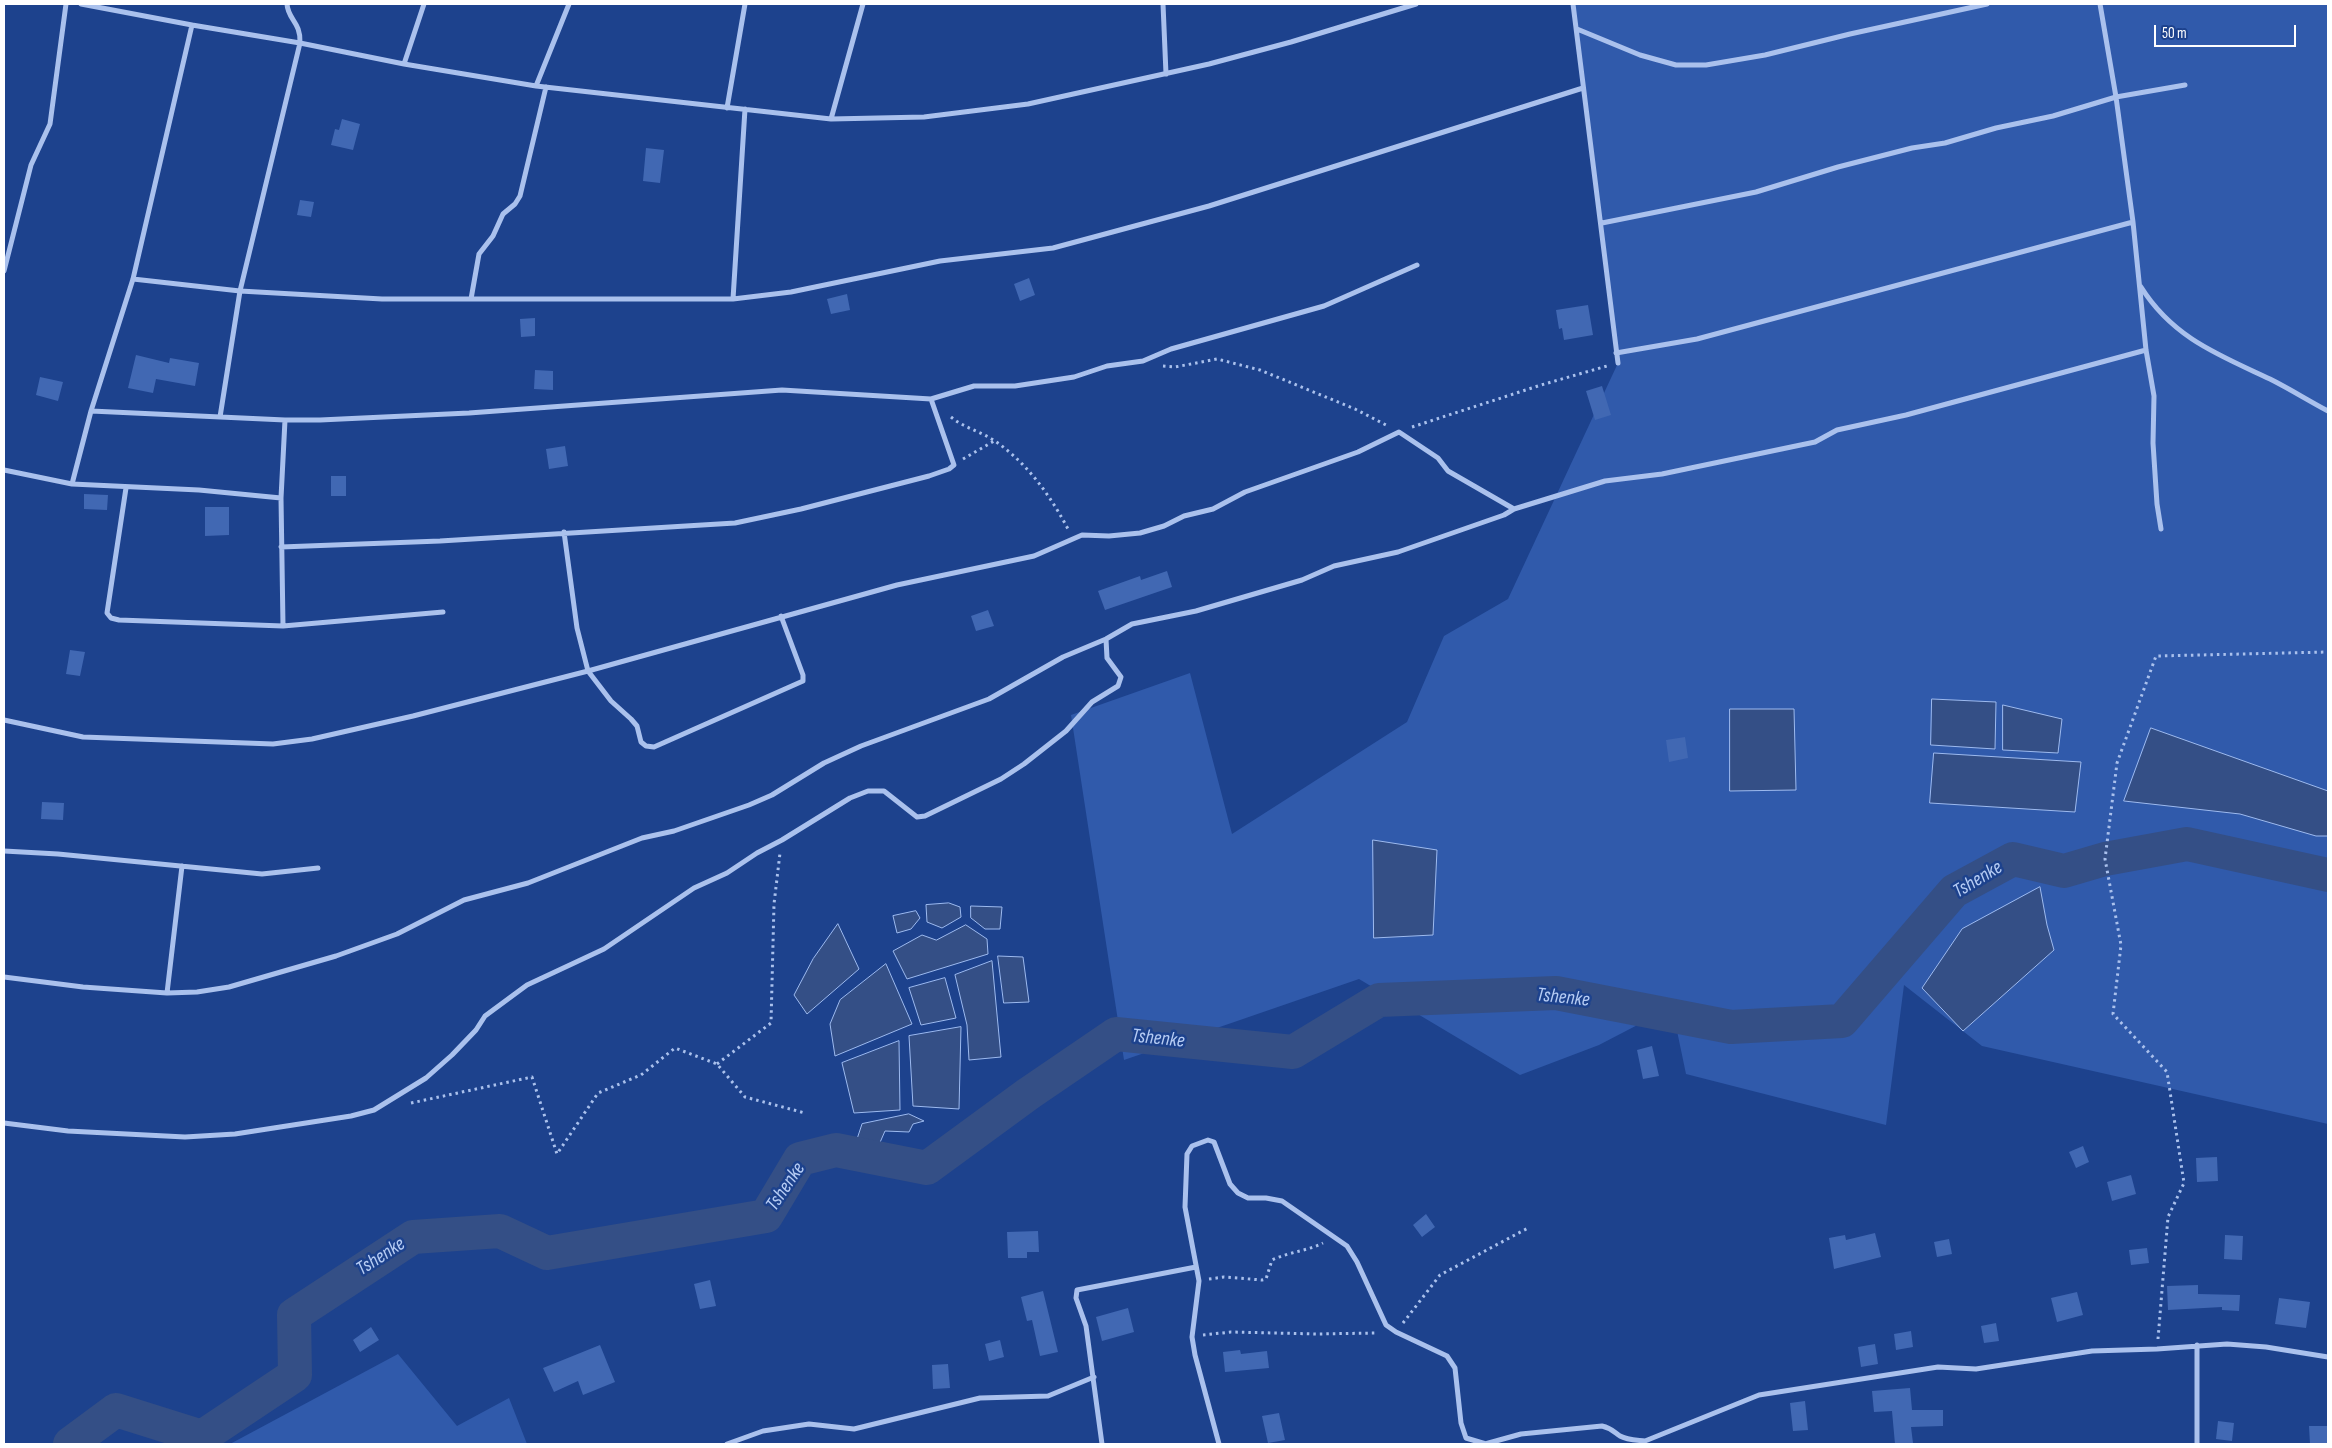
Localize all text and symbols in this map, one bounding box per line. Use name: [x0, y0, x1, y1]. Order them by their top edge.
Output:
scale bar: [2157, 15, 2300, 47]
text: 50 m: [2162, 24, 2187, 43]
water label: Tshenke: [1949, 856, 2007, 904]
water label: Tshenke: [1535, 983, 1591, 1013]
water label: Tshenke: [1130, 1024, 1186, 1054]
water label: Tshenke: [761, 1158, 811, 1216]
water label: Tshenke: [352, 1232, 410, 1282]

